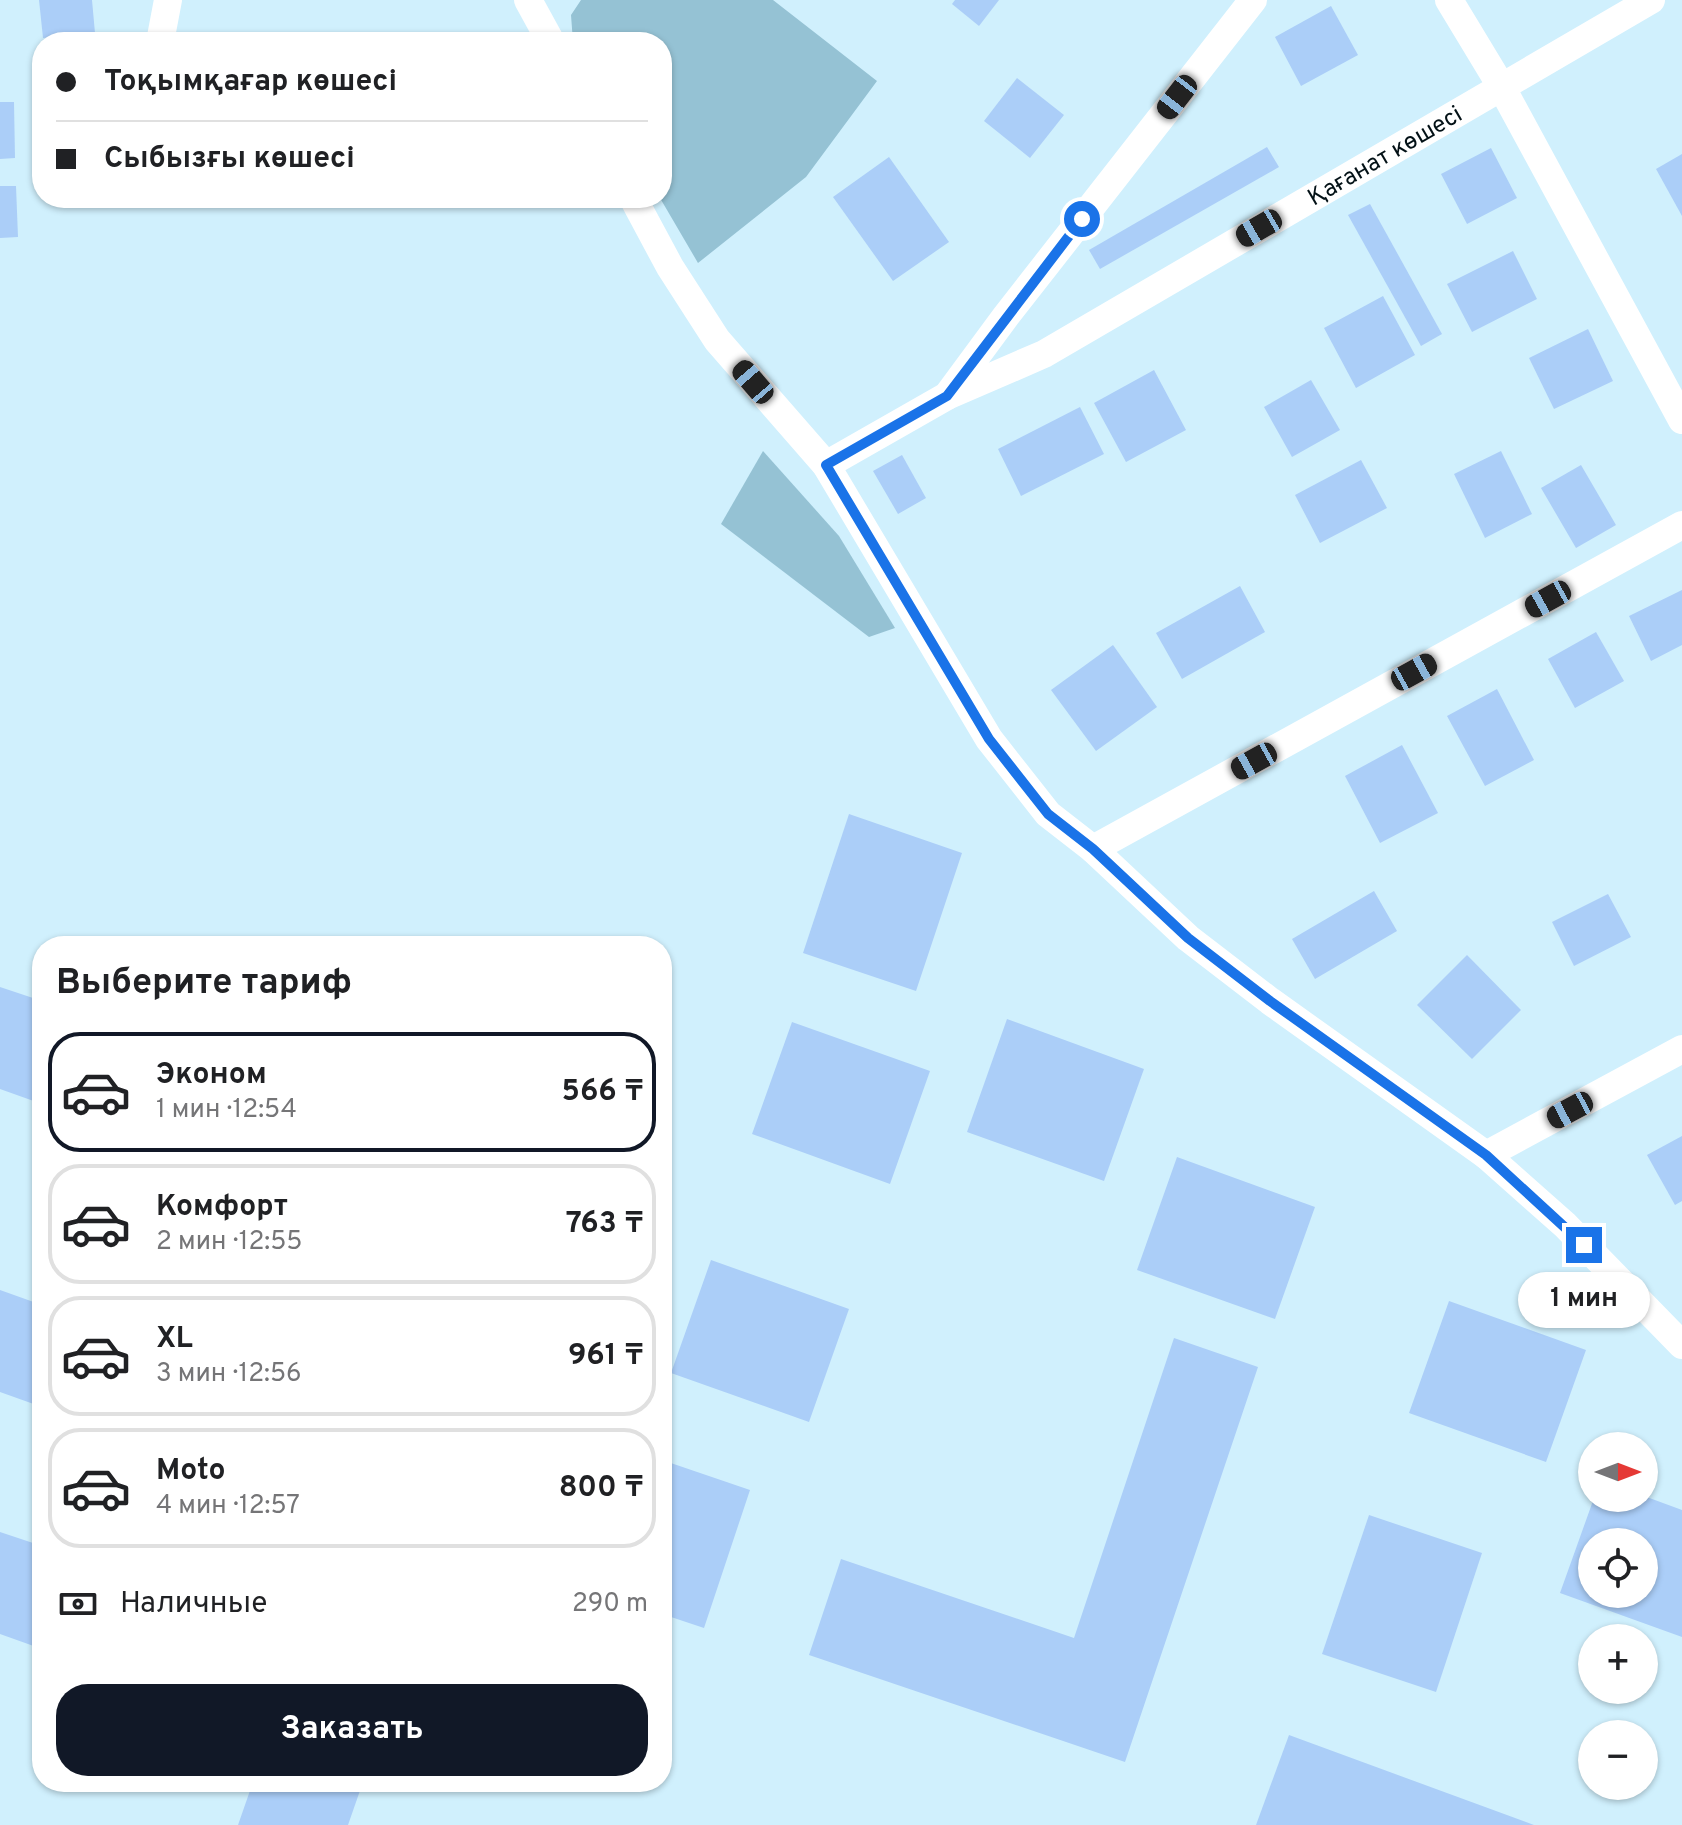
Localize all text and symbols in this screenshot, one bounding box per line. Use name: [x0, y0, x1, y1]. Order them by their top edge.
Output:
text: Тоқымқағар көшесі: [104, 64, 397, 101]
car: [1153, 71, 1201, 123]
street label: Қағанат көшесі: [1303, 100, 1468, 214]
text: Сыбызғы көшесі: [104, 141, 355, 178]
route start: [1064, 201, 1100, 237]
car: [1232, 206, 1286, 250]
car: [728, 356, 778, 408]
car: [1521, 577, 1575, 621]
car: [1387, 650, 1441, 694]
car: [1227, 739, 1281, 783]
text: Выберите тариф: [56, 961, 352, 1007]
icon: car: [60, 1056, 132, 1128]
text: Эконом: [156, 1057, 267, 1094]
text: 566 ₸: [562, 1074, 644, 1111]
car: [1543, 1088, 1597, 1132]
text: 1 мин · 12:54: [156, 1094, 297, 1127]
icon: car: [60, 1188, 132, 1260]
text: Комфорт: [156, 1189, 288, 1226]
text: 763 ₸: [566, 1206, 644, 1243]
text: 2 мин · 12:55: [156, 1226, 303, 1259]
route end: [1566, 1227, 1602, 1263]
callout: 1 мин: [1518, 1273, 1650, 1329]
text: 1 мин: [1550, 1283, 1618, 1316]
icon: car: [60, 1320, 132, 1392]
text: XL: [156, 1321, 193, 1358]
text: 961 ₸: [568, 1338, 644, 1375]
text: 3 мин · 12:56: [156, 1358, 302, 1391]
north arrow: [1578, 1432, 1658, 1512]
map controls: [1578, 1432, 1658, 1800]
icon: car: [60, 1452, 132, 1524]
text: Moto: [156, 1453, 226, 1490]
text: 800 ₸: [559, 1470, 644, 1507]
text: 4 мин · 12:57: [156, 1490, 300, 1523]
button: locate: [1578, 1528, 1658, 1608]
icon: cash: [56, 1582, 100, 1626]
text: Наличные: [120, 1586, 267, 1623]
text: 290 m: [572, 1588, 648, 1621]
button: +: [1578, 1624, 1658, 1704]
button: Заказать: [56, 1684, 648, 1776]
button: −: [1578, 1720, 1658, 1800]

